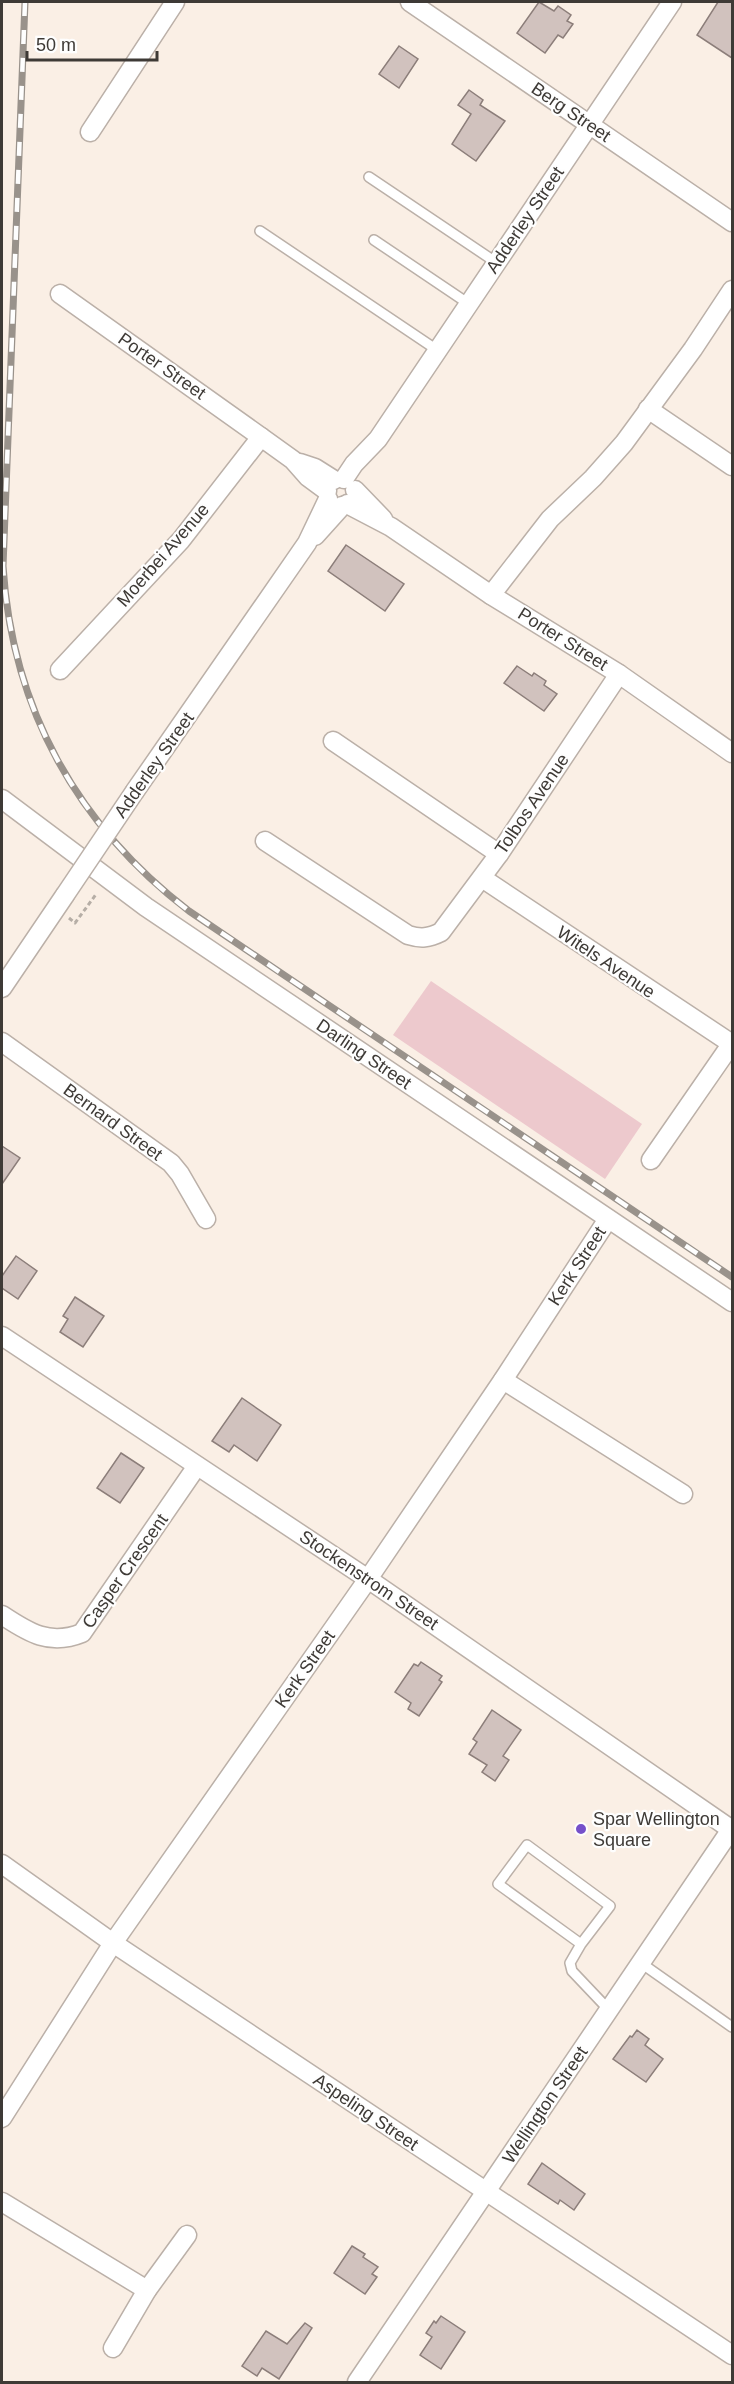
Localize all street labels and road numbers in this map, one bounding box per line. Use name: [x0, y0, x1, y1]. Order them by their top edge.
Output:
street label: Berg Street: [528, 78, 614, 146]
street label: Adderley Street: [482, 163, 568, 277]
street label: Porter Street: [114, 329, 210, 403]
street label: Moerbei Avenue: [113, 499, 213, 611]
street label: Porter Street: [514, 603, 612, 675]
street label: Adderley Street: [110, 708, 198, 822]
street label: Tolbos Avenue: [491, 750, 573, 858]
street label: Witels Avenue: [553, 922, 659, 1002]
street label: Darling Street: [313, 1015, 415, 1093]
street label: Bernard Street: [60, 1080, 166, 1164]
street label: Kerk Street: [544, 1223, 610, 1309]
street label: Casper Crescent: [78, 1510, 172, 1632]
street label: Stockenstrom Street: [296, 1526, 442, 1634]
street label: Kerk Street: [271, 1626, 339, 1712]
street label: Wellington Street: [498, 2043, 592, 2167]
street label: Aspeling Street: [310, 2070, 422, 2154]

